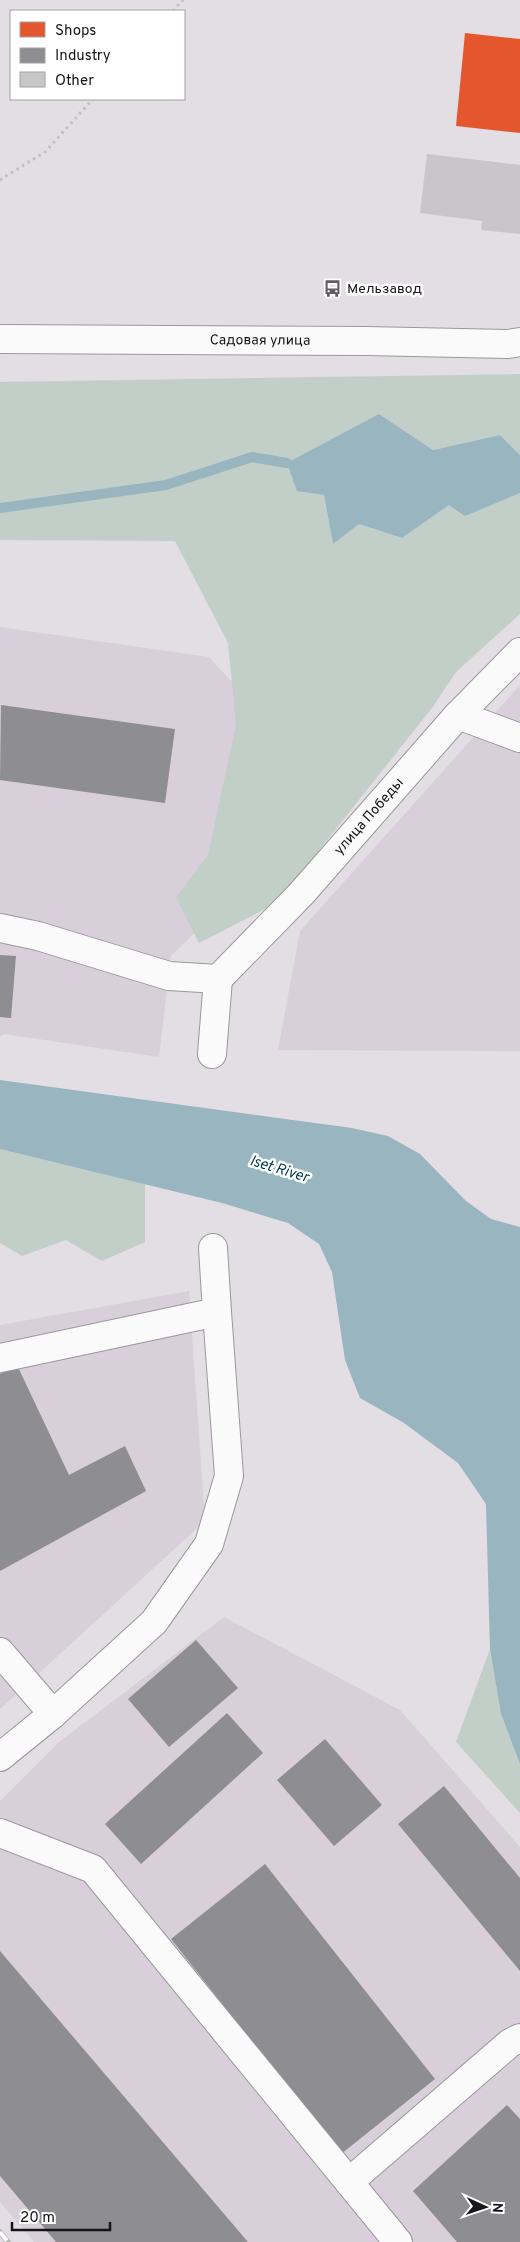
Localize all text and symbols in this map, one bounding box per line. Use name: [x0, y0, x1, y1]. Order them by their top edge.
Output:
legend: [10, 10, 185, 100]
text: Shops: [55, 22, 96, 41]
text: Industry: [55, 47, 111, 66]
text: Other: [55, 72, 94, 91]
bus stop icon: Мельзавод: [323, 279, 343, 299]
place label: Мельзавод: [347, 281, 422, 298]
street label: Садовая улица: [210, 332, 310, 349]
street label: улица Победы: [331, 774, 407, 858]
water label: Iset River: [247, 1152, 312, 1188]
north arrow: [460, 2182, 510, 2232]
scale bar: [12, 2200, 110, 2232]
text: N: [488, 2202, 505, 2213]
text: 20 m: [20, 2209, 55, 2228]

